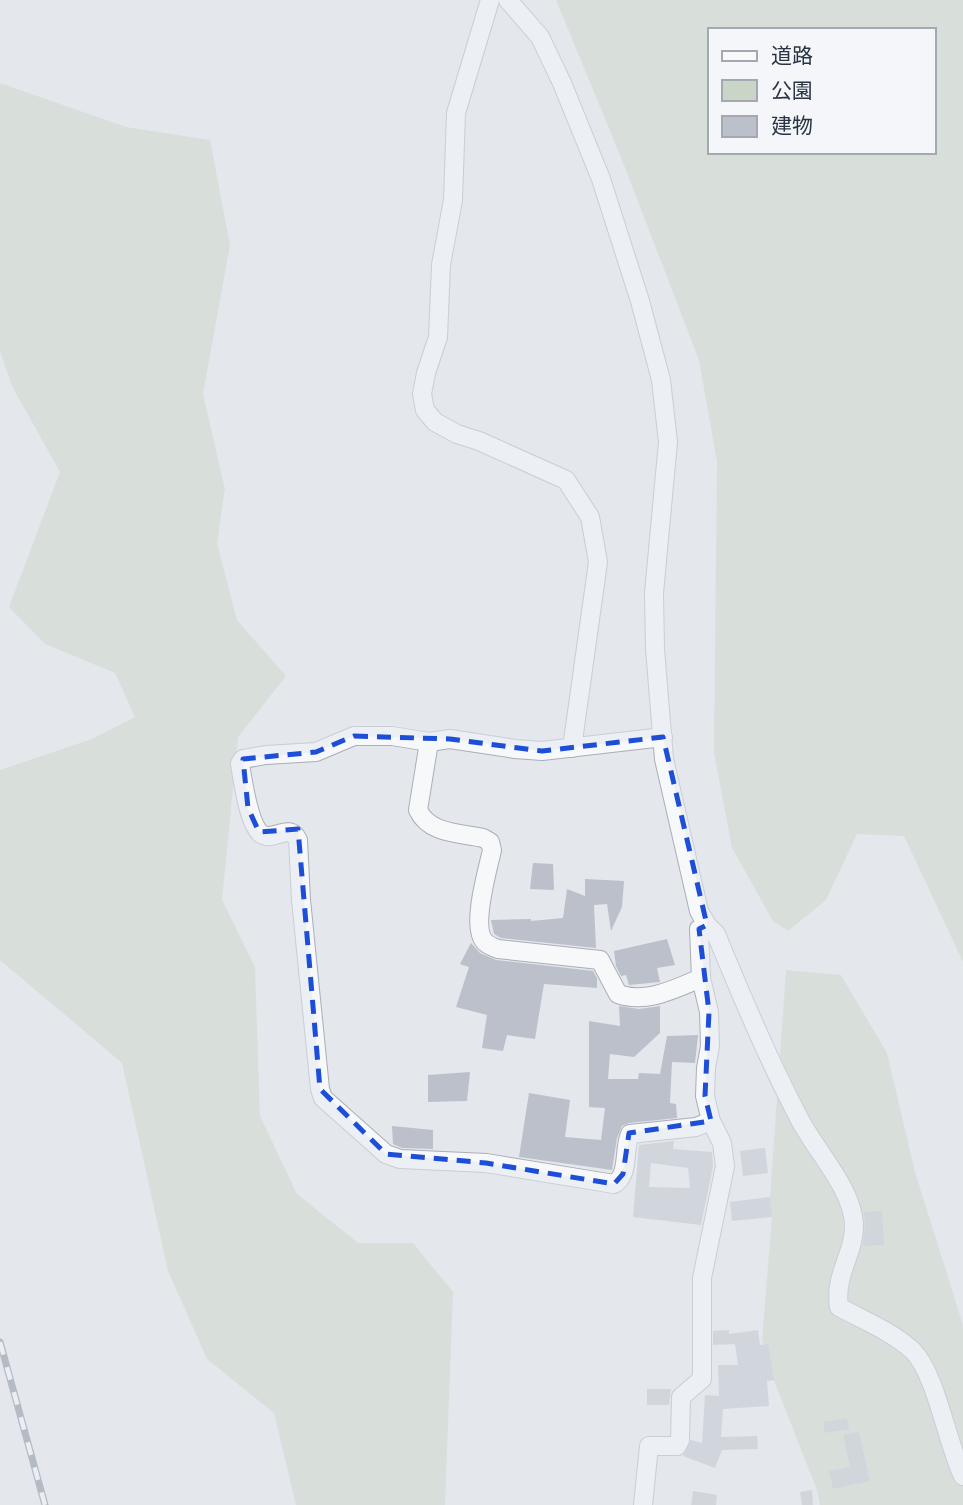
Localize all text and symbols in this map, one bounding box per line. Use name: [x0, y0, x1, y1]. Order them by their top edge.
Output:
legend: [708, 28, 935, 154]
text: 道路: [771, 41, 813, 69]
text: 公園: [771, 76, 813, 104]
text: 建物: [771, 111, 813, 139]

